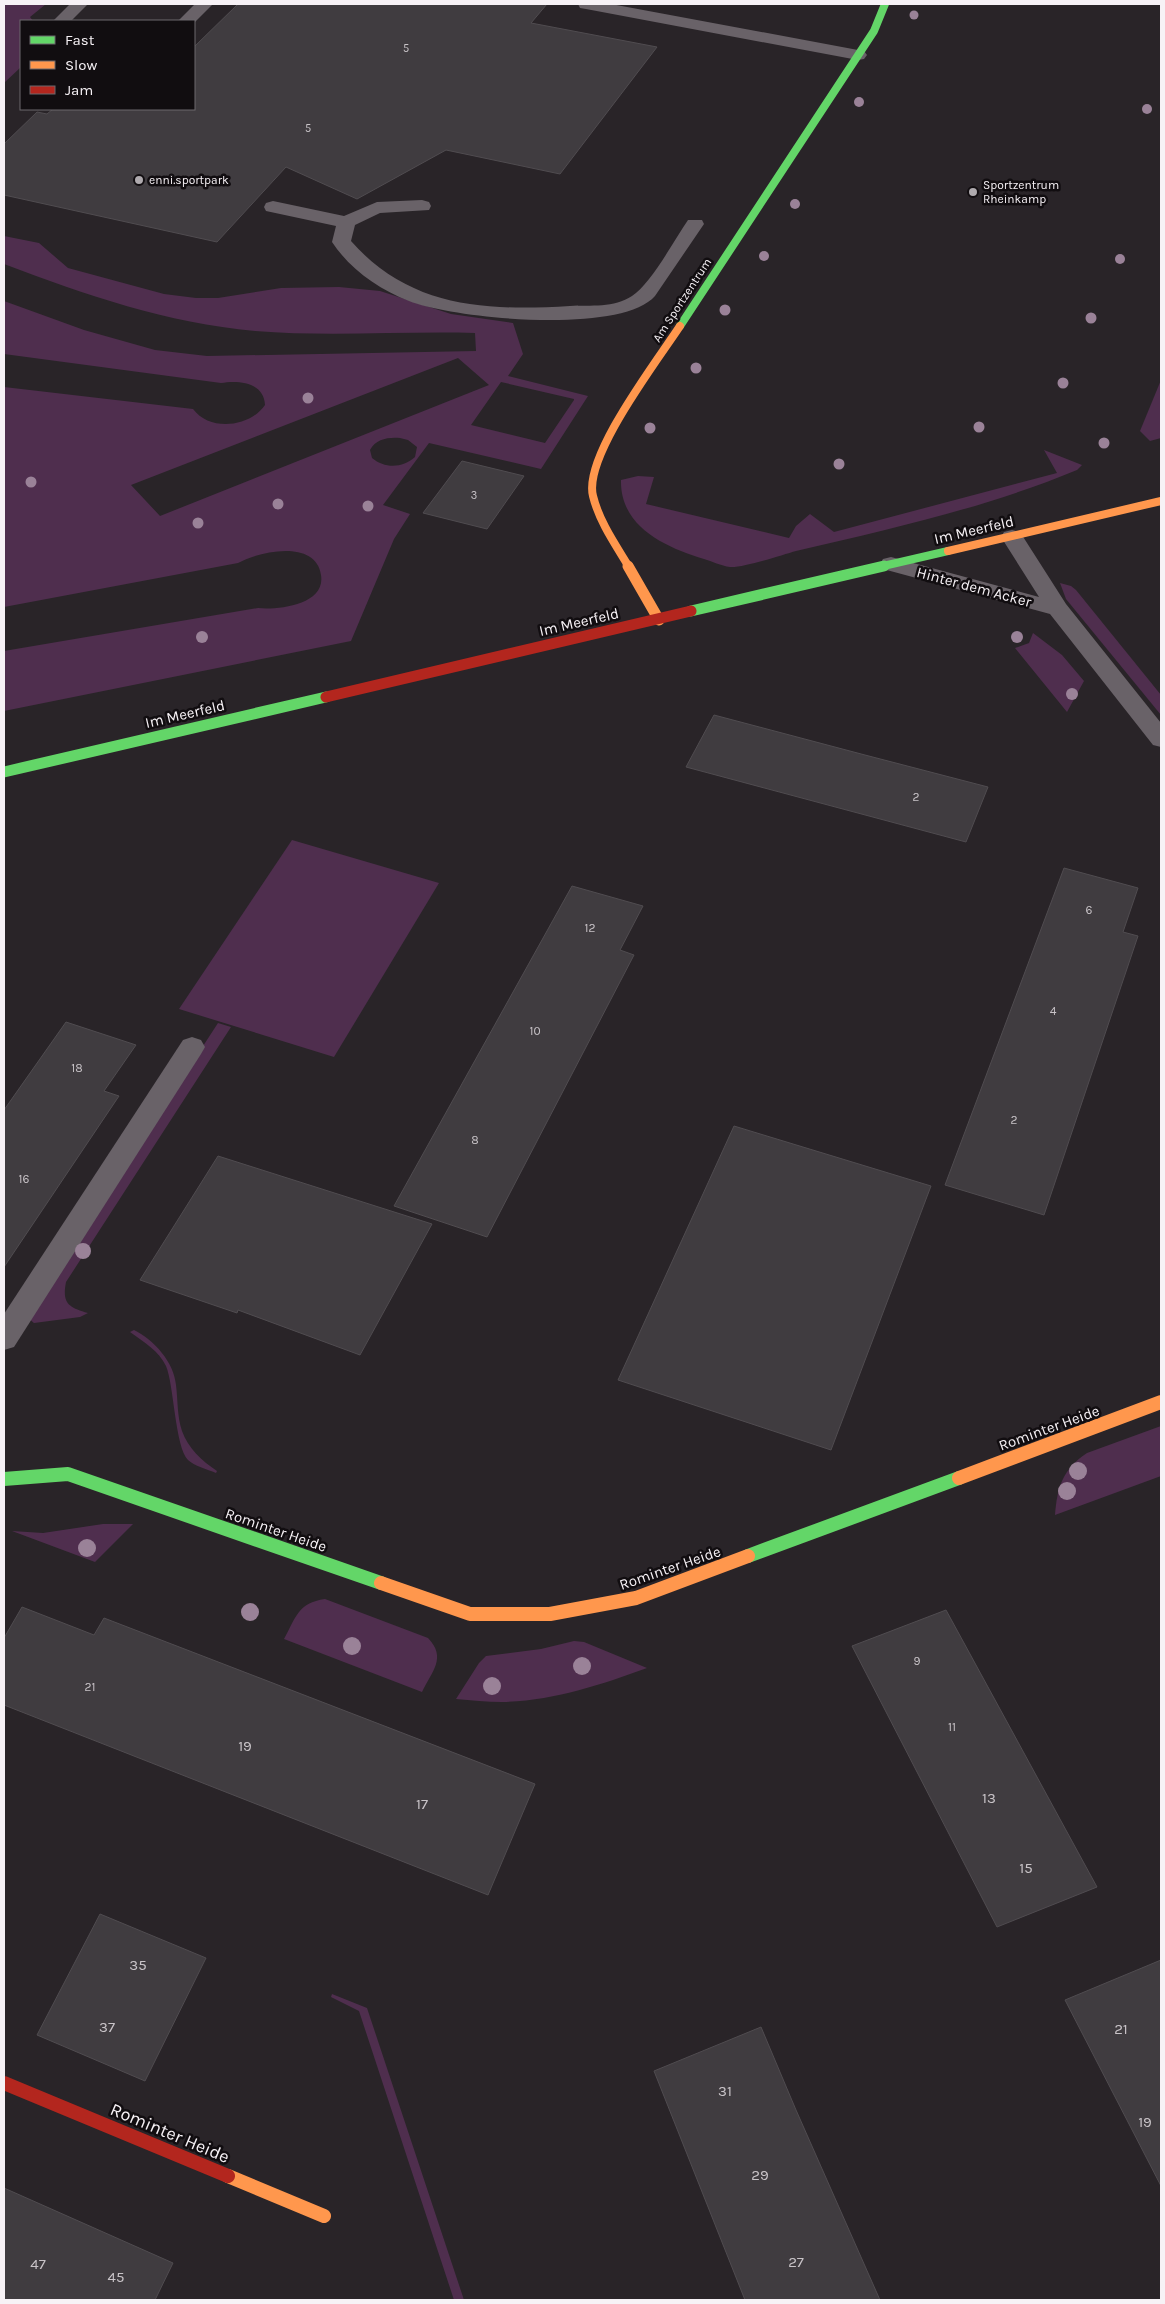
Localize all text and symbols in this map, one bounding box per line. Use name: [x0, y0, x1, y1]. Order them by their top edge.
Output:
legend: [20, 20, 195, 110]
text: Fast: [65, 31, 95, 49]
house number: 5: [403, 42, 409, 55]
text: Slow: [65, 56, 97, 74]
text: Jam: [65, 81, 93, 99]
house number: 5: [305, 122, 311, 135]
place label: enni.sportpark: [149, 173, 229, 187]
marker: enni.sportpark: [133, 174, 145, 186]
place label: Sportzentrum Rheinkamp: [983, 178, 1059, 206]
marker: Sportzentrum Rheinkamp: [967, 186, 979, 198]
street label: Am Sportzentrum: [650, 255, 714, 345]
house number: 3: [471, 489, 477, 502]
street label: Im Meerfeld: [932, 512, 1016, 548]
street label: Hinter dem Acker: [915, 563, 1034, 611]
street label: Im Meerfeld: [537, 604, 621, 640]
street label: Im Meerfeld: [143, 696, 227, 732]
house number: 2: [913, 790, 920, 804]
house number: 6: [1086, 903, 1093, 917]
house number: 12: [585, 921, 596, 935]
house number: 4: [1050, 1004, 1057, 1018]
house number: 10: [529, 1024, 541, 1038]
house number: 18: [71, 1061, 83, 1075]
house number: 2: [1011, 1113, 1018, 1127]
house number: 8: [471, 1133, 479, 1147]
house number: 16: [19, 1172, 30, 1186]
street label: Rominter Heide: [996, 1401, 1102, 1455]
street label: Rominter Heide: [223, 1504, 329, 1556]
street label: Rominter Heide: [617, 1542, 723, 1594]
house number: 9: [914, 1654, 921, 1668]
house number: 21: [85, 1680, 95, 1694]
house number: 11: [948, 1720, 956, 1734]
house number: 19: [238, 1737, 252, 1755]
house number: 13: [982, 1789, 996, 1807]
house number: 17: [416, 1795, 428, 1813]
house number: 15: [1019, 1859, 1033, 1877]
house number: 35: [129, 1956, 147, 1974]
house number: 37: [99, 2018, 115, 2036]
house number: 21: [1114, 2020, 1128, 2038]
house number: 31: [718, 2082, 732, 2100]
street label: Rominter Heide: [107, 2098, 233, 2168]
house number: 19: [1138, 2113, 1152, 2131]
house number: 29: [751, 2166, 769, 2184]
house number: 27: [788, 2253, 804, 2271]
house number: 47: [30, 2255, 46, 2273]
house number: 45: [108, 2268, 124, 2286]

